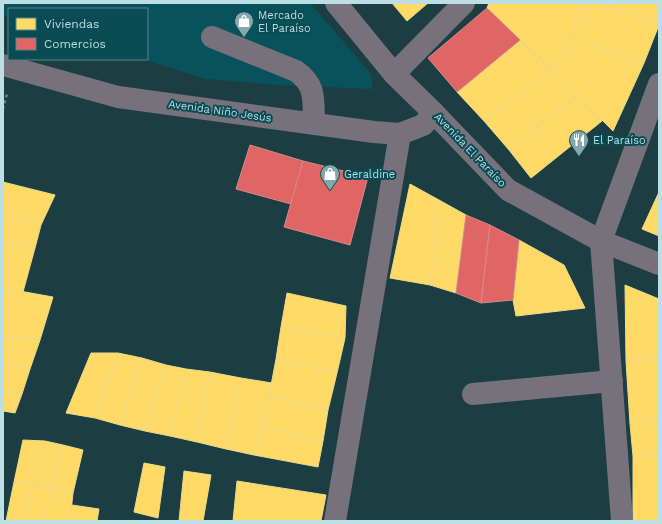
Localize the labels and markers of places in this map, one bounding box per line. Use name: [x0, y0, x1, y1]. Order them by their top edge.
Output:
place label: Mercado El Paraíso: [258, 9, 311, 35]
shop icon: Mercado El Paraíso: [233, 10, 255, 38]
restaurant icon: El Paraíso: [568, 129, 590, 157]
place label: El Paraíso: [593, 134, 646, 147]
shop icon: Geraldine: [319, 163, 341, 191]
place label: Geraldine: [344, 168, 395, 181]

